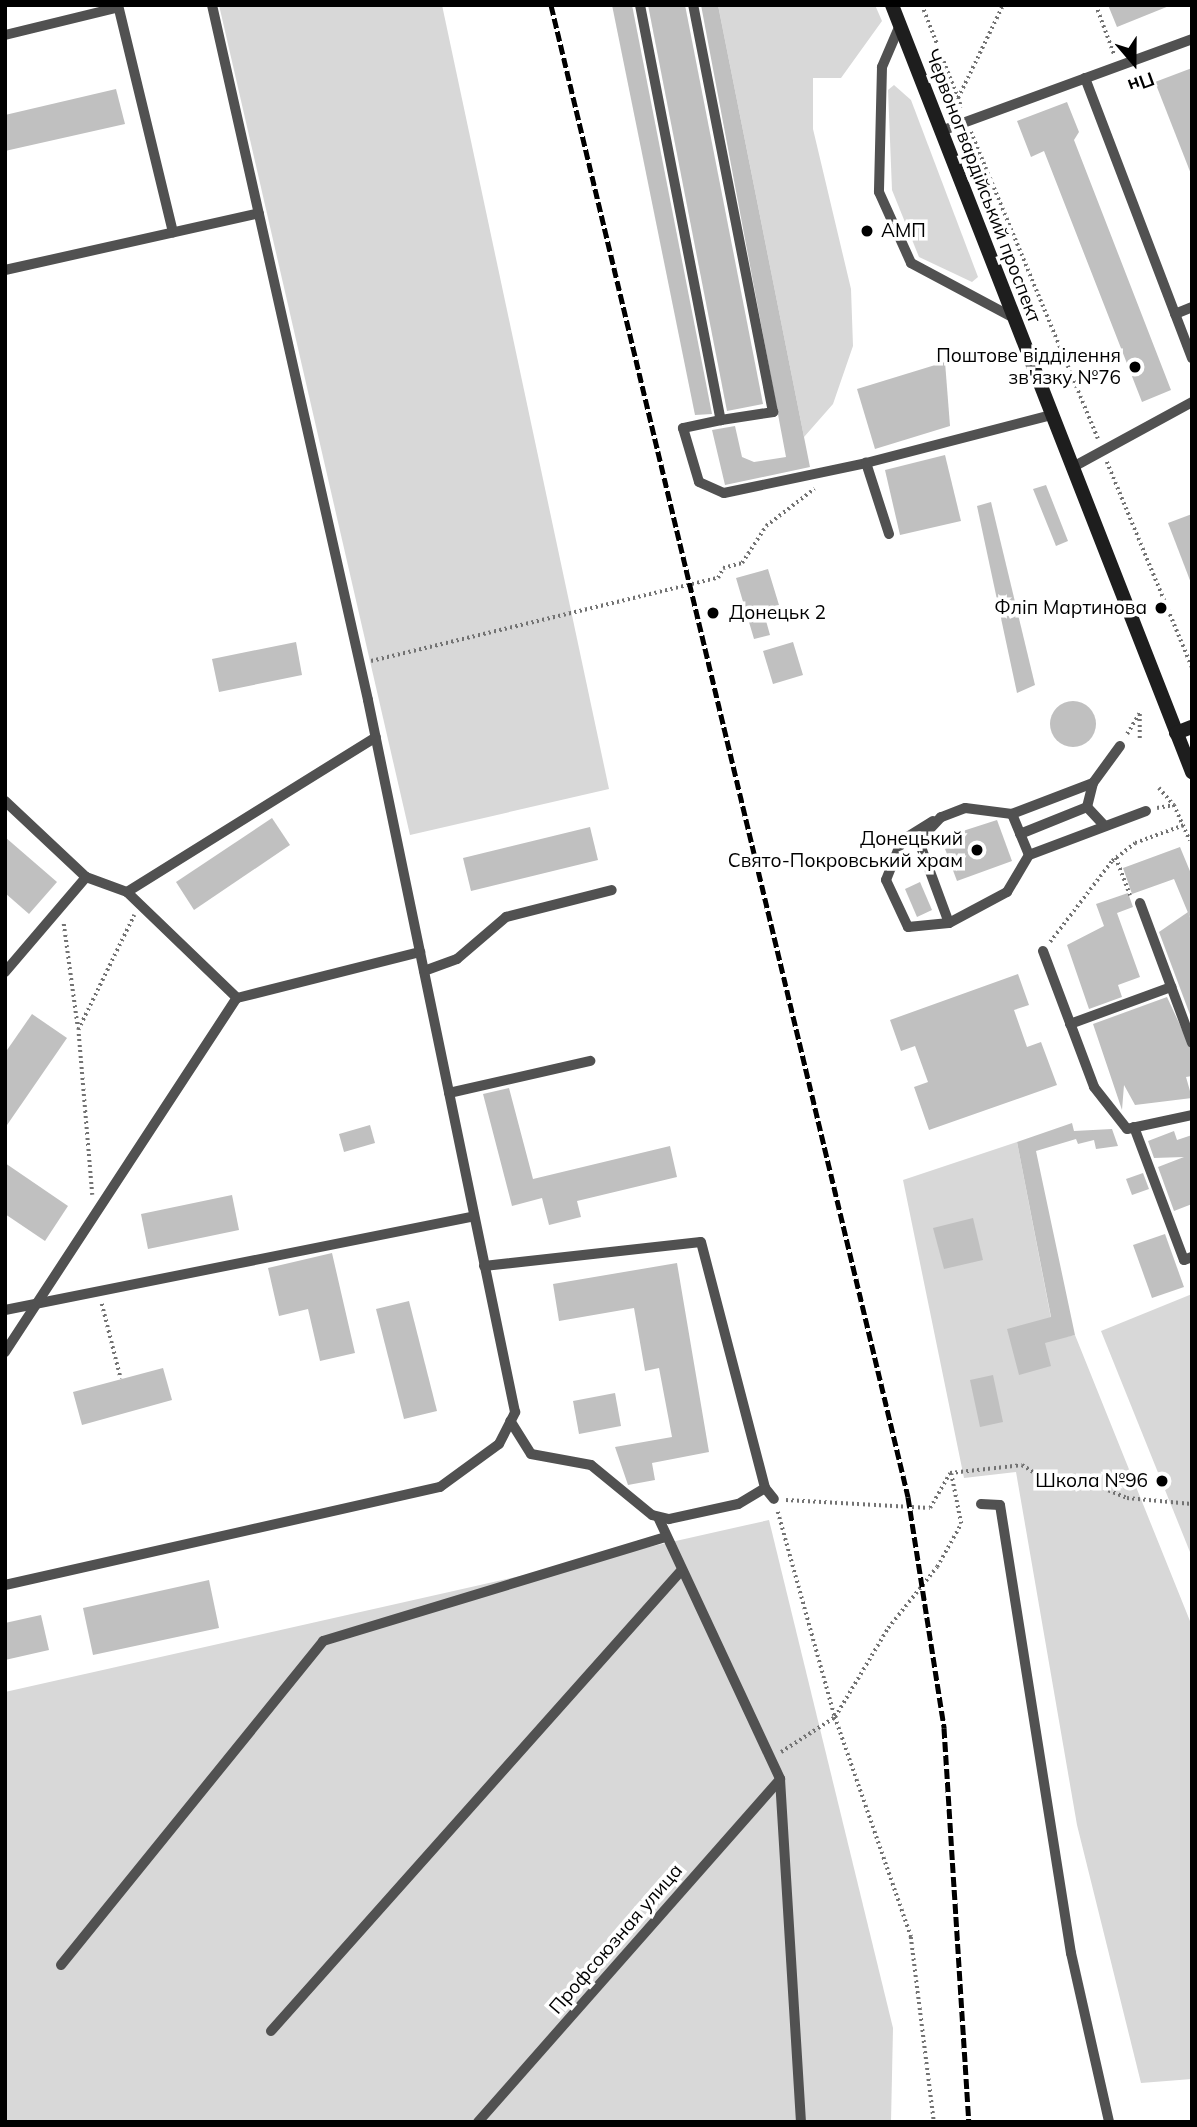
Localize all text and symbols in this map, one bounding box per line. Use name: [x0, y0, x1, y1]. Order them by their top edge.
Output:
north arrow: [1099, 28, 1169, 98]
street label: Червоногвардійський проспект: [920, 46, 1046, 326]
text: Пн: [1125, 67, 1158, 99]
place label: АМП: [881, 220, 926, 242]
marker: АМП: [859, 223, 875, 239]
place label: Поштове відділення зв'язку №76: [936, 345, 1121, 389]
marker: Поштове відділення зв'язку №76: [1127, 359, 1143, 375]
place label: Фліп Мартинова: [994, 597, 1147, 619]
marker: Фліп Мартинова: [1153, 600, 1169, 616]
place label: Донецьк 2: [729, 602, 826, 624]
marker: Донецьк 2: [703, 603, 723, 623]
place label: Донецький Свято-Покровський храм: [728, 828, 963, 872]
marker: Донецький Свято-Покровський храм: [969, 842, 985, 858]
place label: Школа №96: [1035, 1470, 1148, 1492]
marker: Школа №96: [1154, 1473, 1170, 1489]
street label: Профсоюзная улица: [545, 1859, 687, 2019]

